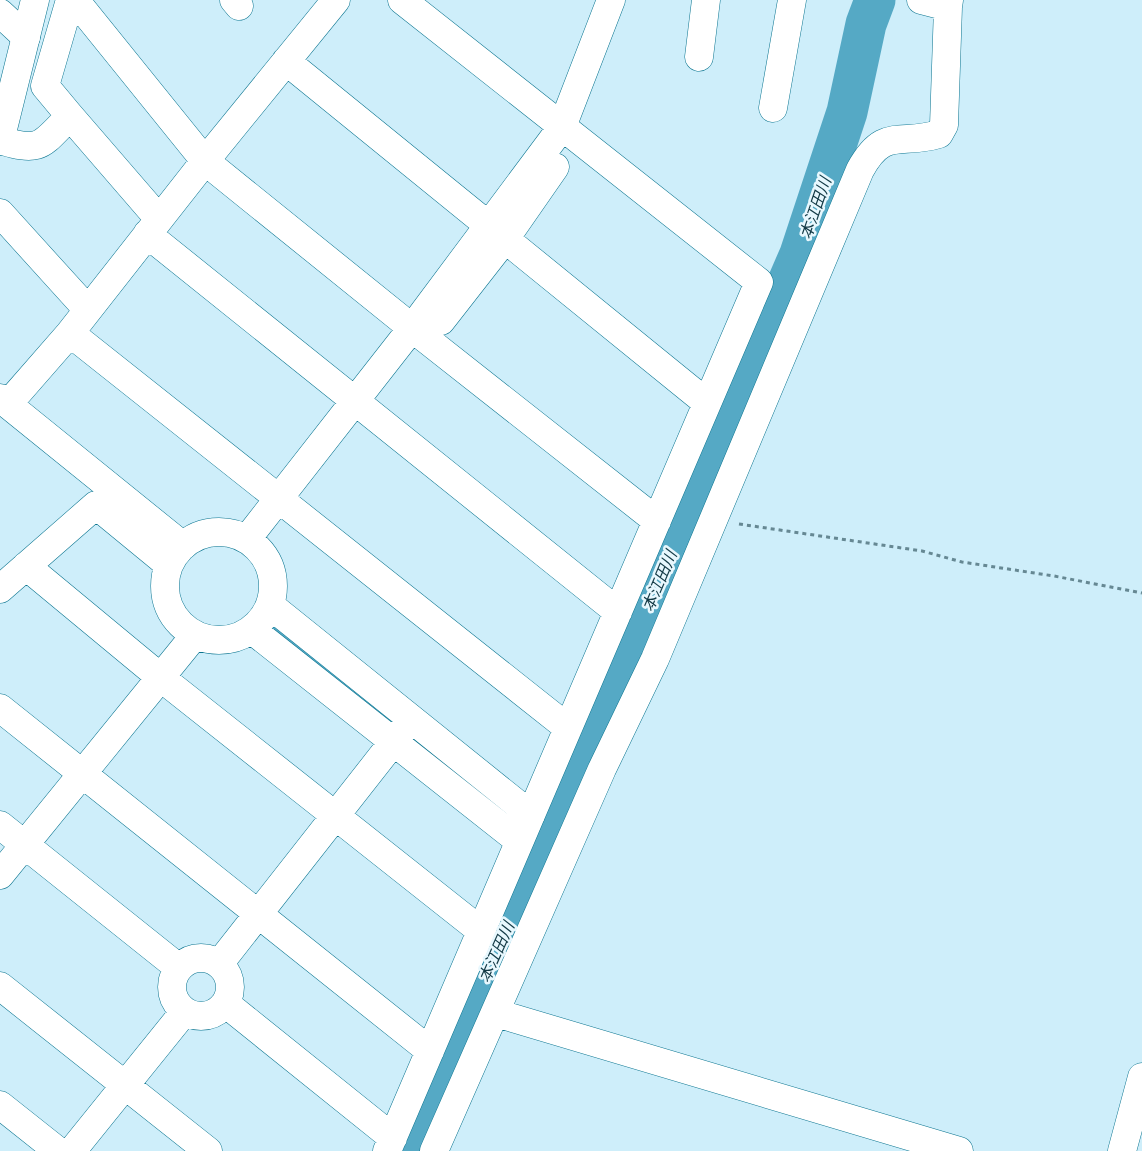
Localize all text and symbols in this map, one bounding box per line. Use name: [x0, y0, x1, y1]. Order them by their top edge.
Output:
water label: 本江田川: [795, 173, 835, 241]
water label: 本江田川: [637, 546, 681, 614]
water label: 本江田川: [474, 917, 518, 985]

